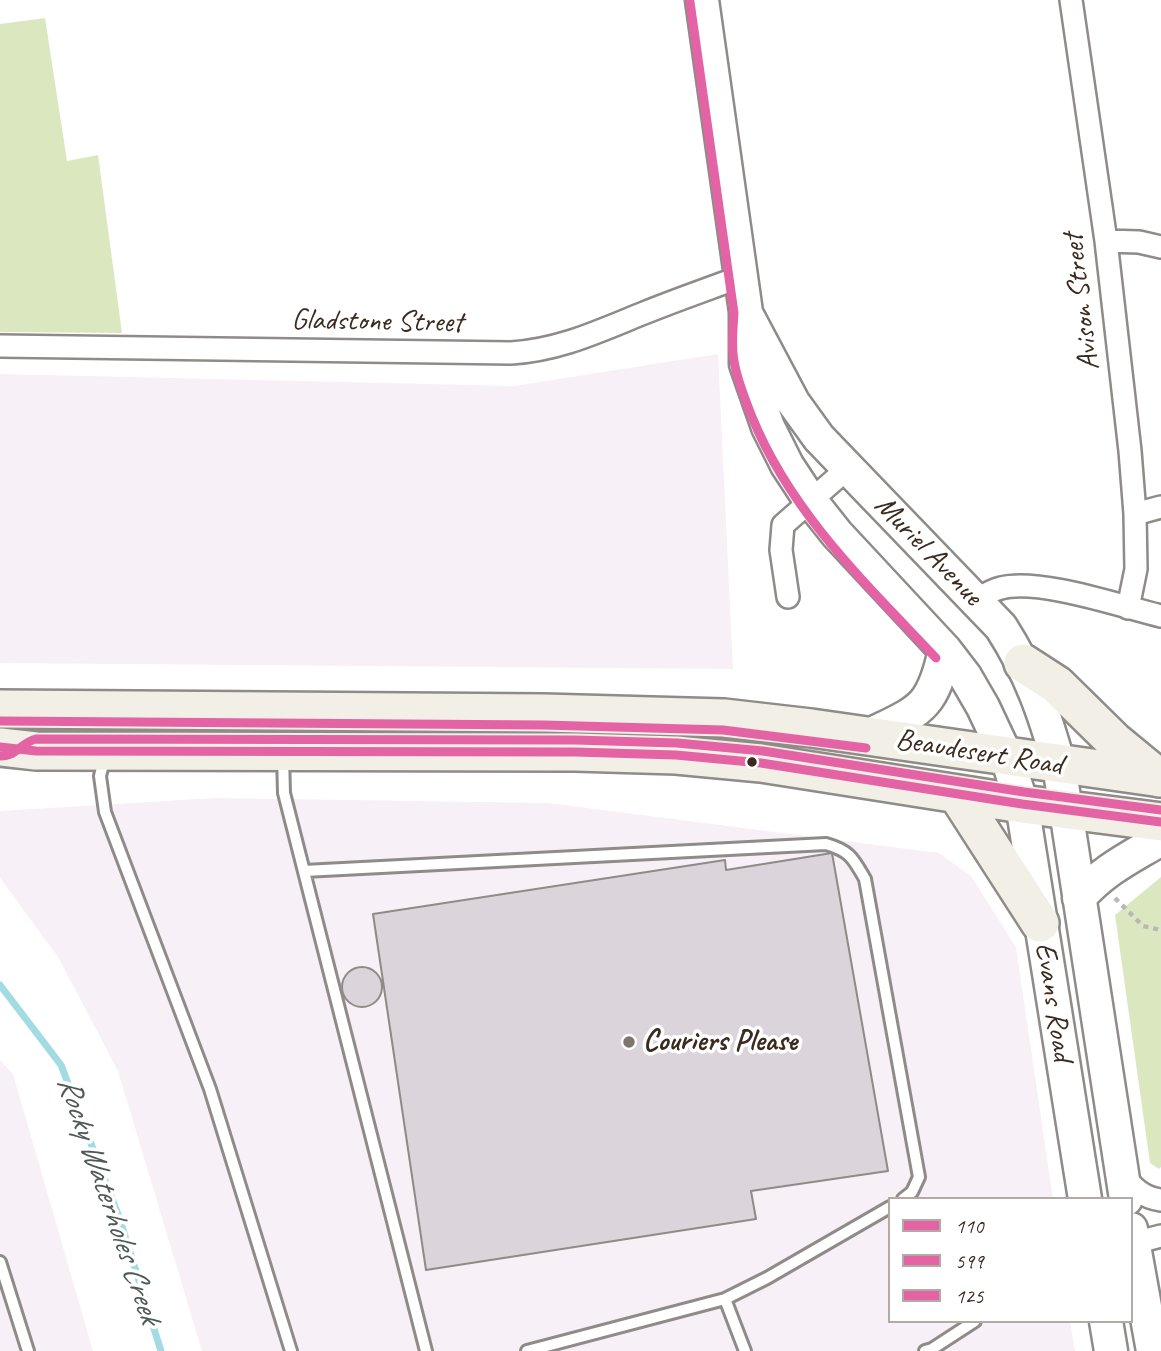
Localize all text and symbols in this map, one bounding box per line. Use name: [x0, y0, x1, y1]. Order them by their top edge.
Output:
street label: Avison Street: [1056, 231, 1108, 373]
street label: Gladstone Street: [291, 303, 463, 341]
street label: Muriel Avenue: [866, 488, 990, 614]
street label: Beaudesert Road: [893, 722, 1065, 784]
unlabelled marker: [745, 755, 759, 769]
street label: Evans Road: [1026, 940, 1080, 1064]
place label: Couriers Please: [643, 1024, 797, 1060]
marker: Couriers Please: [621, 1034, 637, 1050]
water label: Rocky Waterholes Creek: [48, 1071, 168, 1329]
legend: [888, 1197, 1133, 1323]
text: 110: [955, 1213, 983, 1239]
text: 599: [955, 1248, 983, 1274]
text: 125: [955, 1283, 983, 1309]

